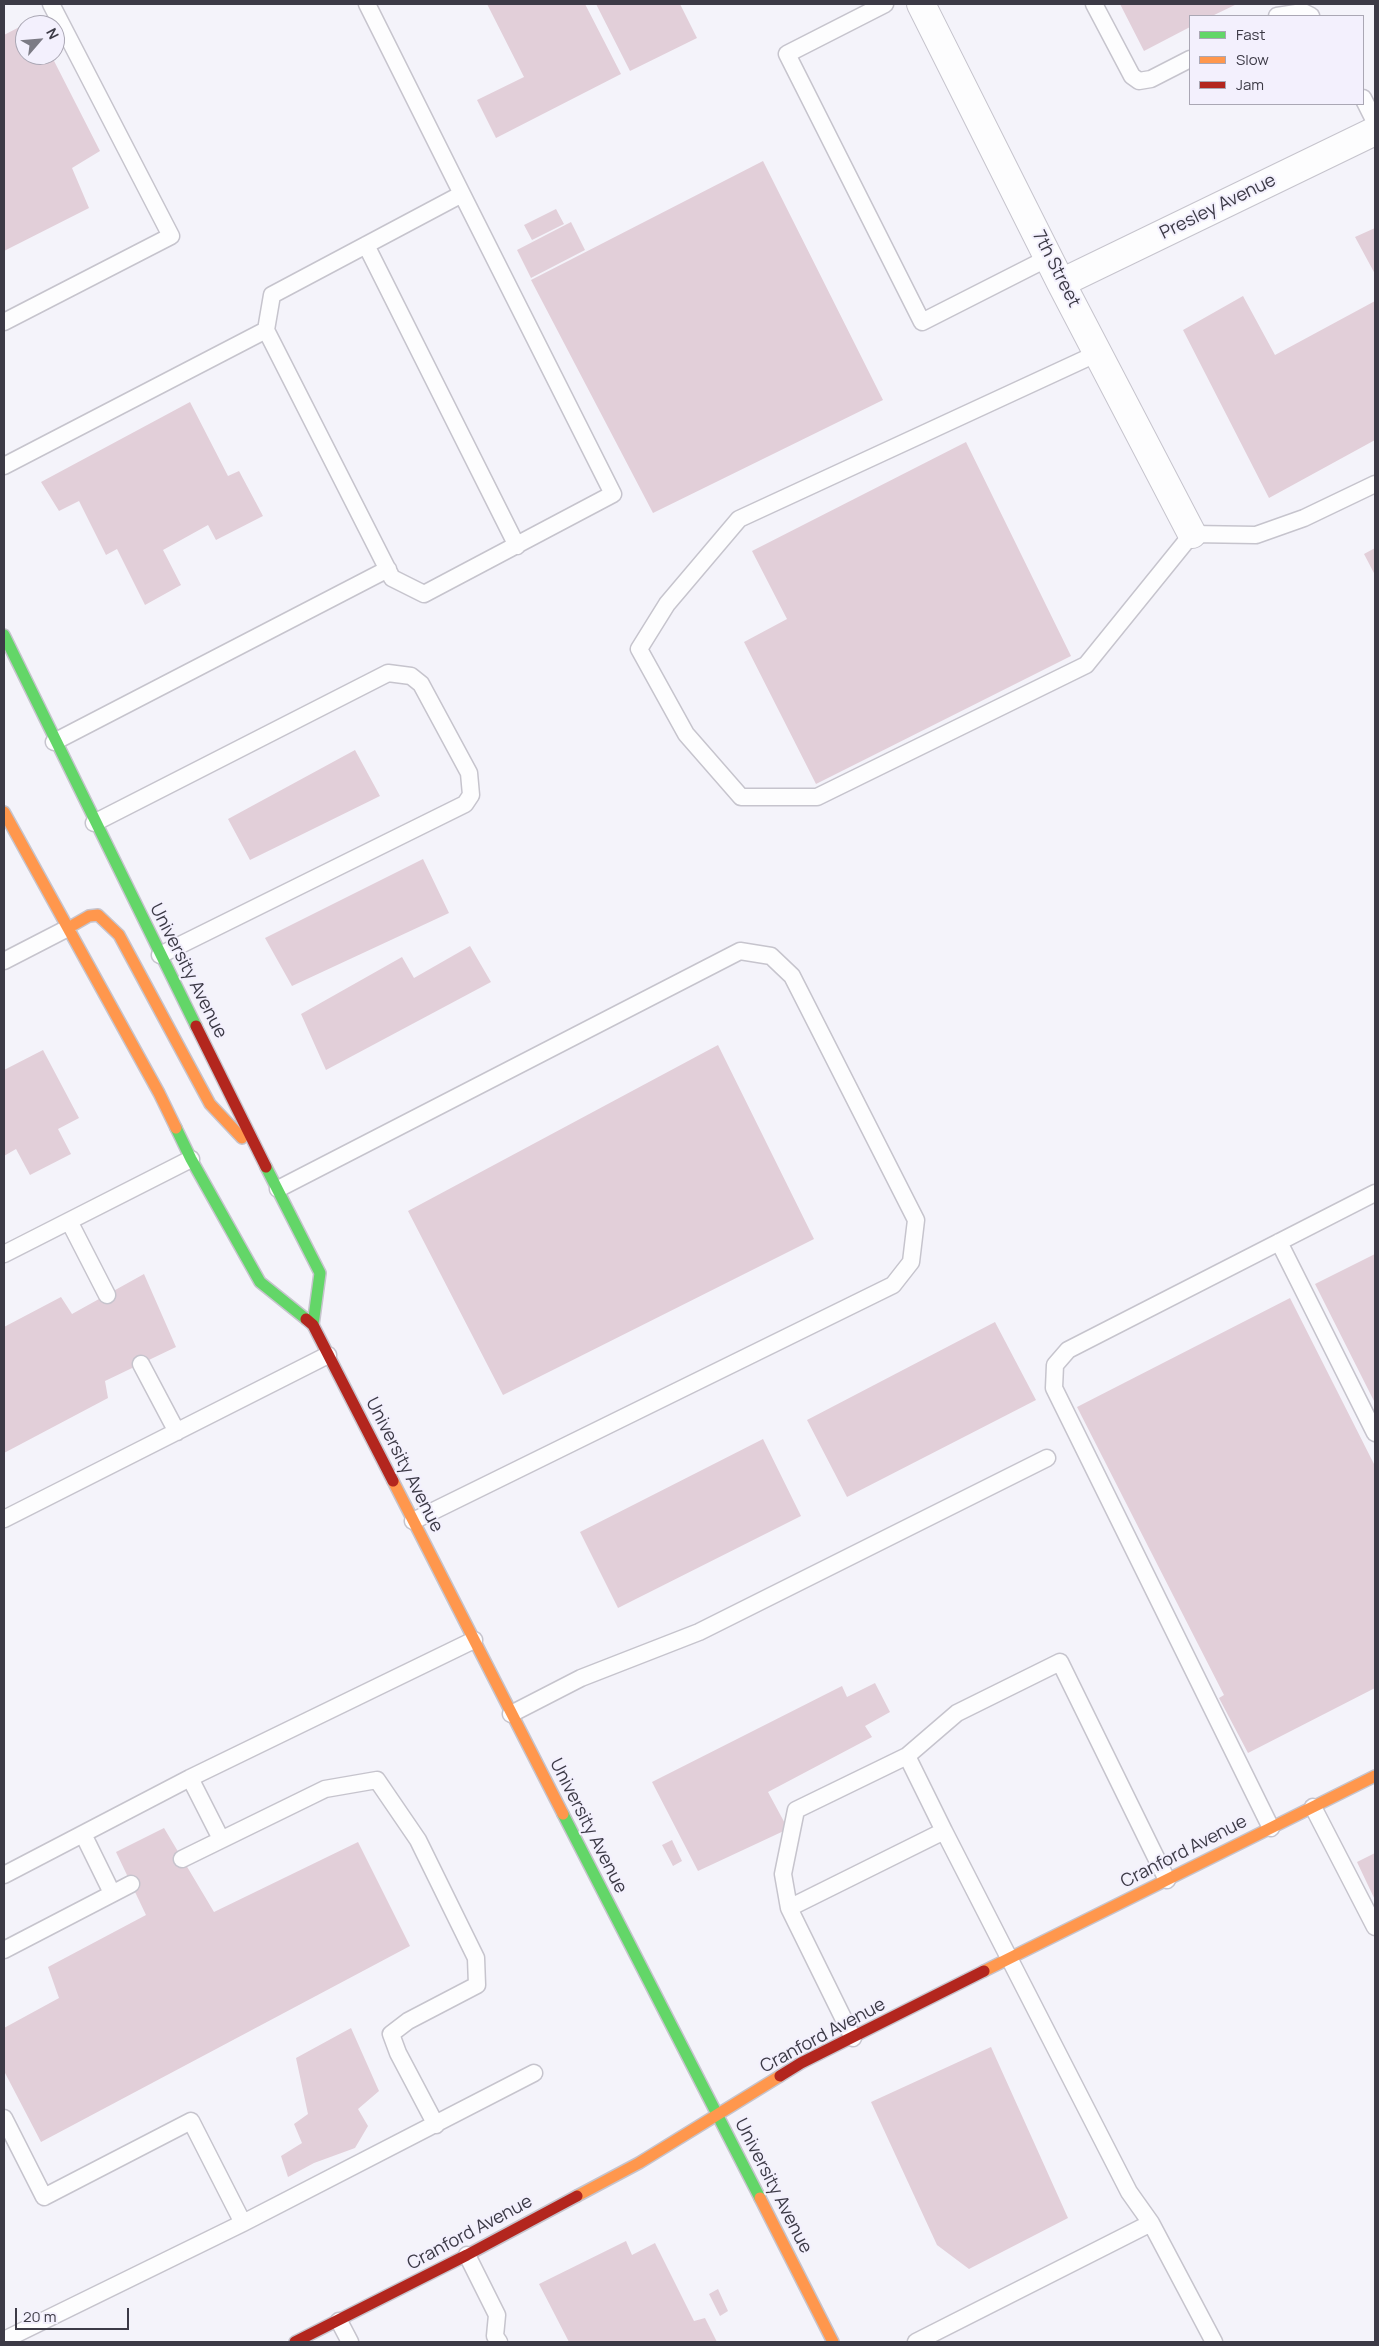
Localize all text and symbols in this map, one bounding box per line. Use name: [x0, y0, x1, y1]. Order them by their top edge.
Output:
north arrow: [15, 15, 65, 65]
legend: [1189, 15, 1364, 105]
text: Fast: [1236, 24, 1265, 45]
text: N: [42, 25, 64, 42]
text: Slow: [1236, 49, 1269, 70]
text: Jam: [1236, 74, 1264, 95]
street label: Presley Avenue: [1156, 170, 1280, 244]
street label: 7th Street: [1027, 227, 1085, 311]
street label: University Avenue: [145, 900, 231, 1042]
street label: University Avenue: [361, 1394, 447, 1536]
street label: University Avenue: [545, 1755, 631, 1897]
street label: Cranford Avenue: [1117, 1811, 1251, 1893]
street label: Cranford Avenue: [757, 1994, 889, 2078]
street label: University Avenue: [730, 2115, 816, 2257]
street label: Cranford Avenue: [404, 2191, 536, 2275]
scale bar: [18, 2298, 131, 2330]
text: 20 m: [23, 2306, 56, 2327]

